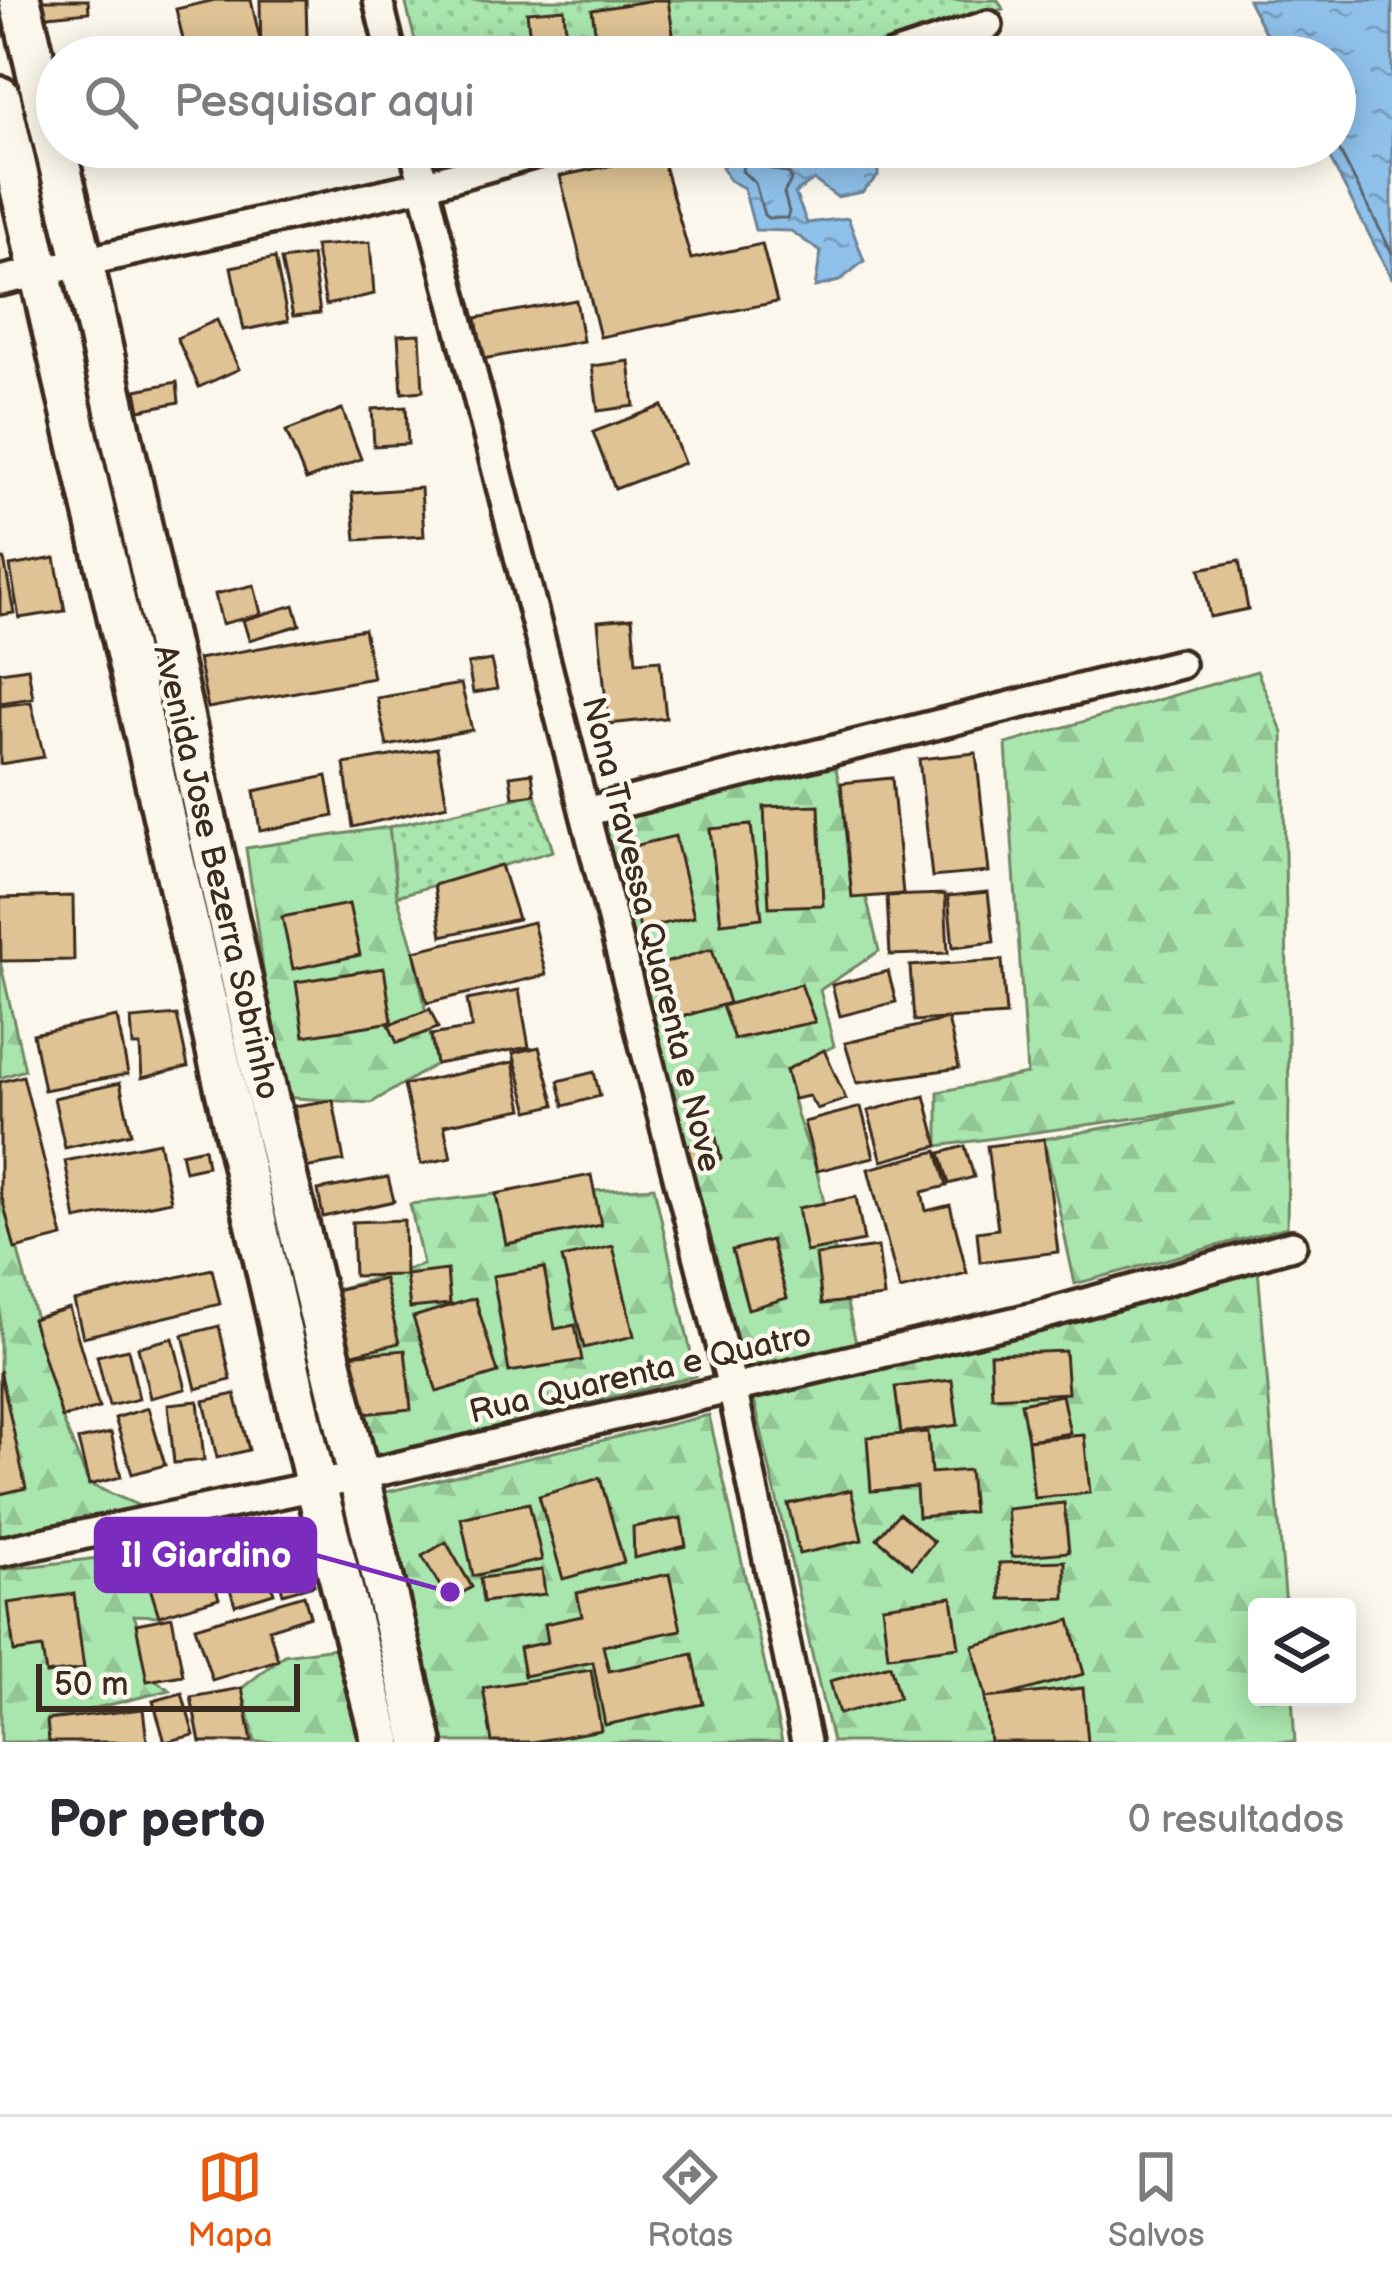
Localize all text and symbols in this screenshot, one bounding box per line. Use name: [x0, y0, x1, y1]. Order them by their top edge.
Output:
search box: [36, 36, 1356, 168]
icon: search: [78, 69, 144, 135]
text: Pesquisar aqui: [174, 75, 475, 130]
street label: Avenida Jose Bezerra Sobrinho: [144, 641, 288, 1104]
street label: Nona Travessa Quarenta e Nove: [573, 693, 729, 1176]
street label: Rua Quarenta e Quatro: [466, 1315, 815, 1433]
callout: Il Giardino: [96, 1519, 315, 1591]
text: Il Giardino: [121, 1535, 291, 1578]
map controls: [1248, 1598, 1356, 1706]
button: layers: [1248, 1598, 1356, 1706]
scale bar: [36, 1658, 300, 1711]
text: 50 m: [54, 1665, 129, 1705]
text: Por perto: [48, 1790, 266, 1851]
text: 0 resultados: [1128, 1797, 1344, 1844]
tab: Mapa: [187, 2144, 272, 2256]
tab: Rotas: [647, 2144, 733, 2256]
tab: Salvos: [1108, 2144, 1205, 2256]

